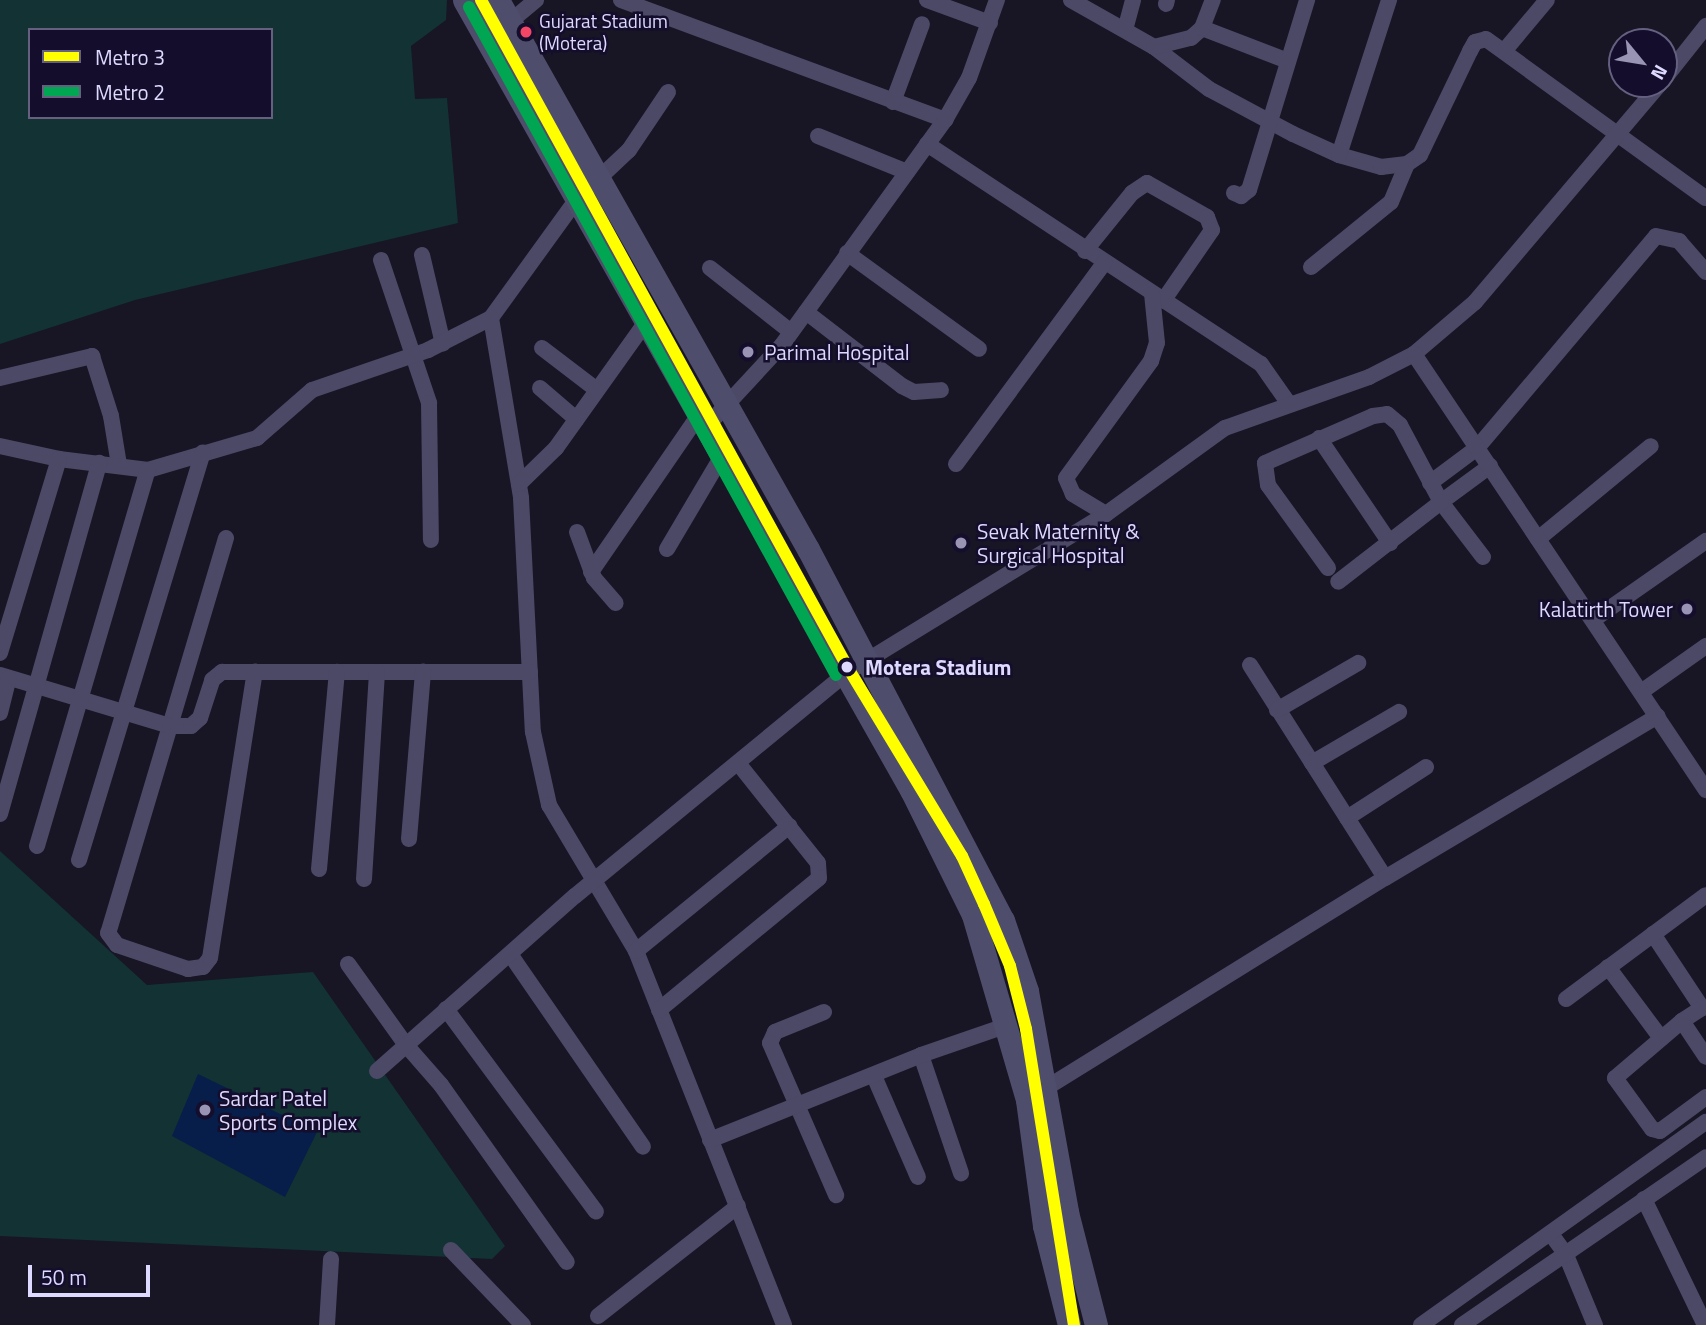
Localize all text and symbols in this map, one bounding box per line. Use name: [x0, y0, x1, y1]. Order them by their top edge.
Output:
place label: Gujarat Stadium (Motera): [539, 10, 668, 54]
marker: Gujarat Stadium (Motera): [519, 25, 533, 39]
legend: [28, 28, 273, 119]
north arrow: [1608, 28, 1678, 98]
text: Metro 3: [95, 41, 165, 73]
text: N: [1644, 60, 1676, 86]
text: Metro 2: [95, 76, 165, 108]
place label: Parimal Hospital: [764, 339, 910, 365]
marker: Parimal Hospital: [738, 342, 758, 362]
place label: Sevak Maternity & Surgical Hospital: [977, 518, 1140, 568]
marker: Sevak Maternity & Surgical Hospital: [951, 533, 971, 553]
place label: Kalatirth Tower: [1539, 596, 1673, 622]
marker: Kalatirth Tower: [1679, 601, 1695, 617]
place label: Motera Stadium: [865, 654, 1011, 680]
marker: Motera Stadium: [835, 655, 859, 679]
place label: Sardar Patel Sports Complex: [219, 1085, 357, 1135]
marker: Sardar Patel Sports Complex: [197, 1102, 213, 1118]
scale bar: [32, 1252, 154, 1296]
text: 50 m: [41, 1261, 87, 1293]

